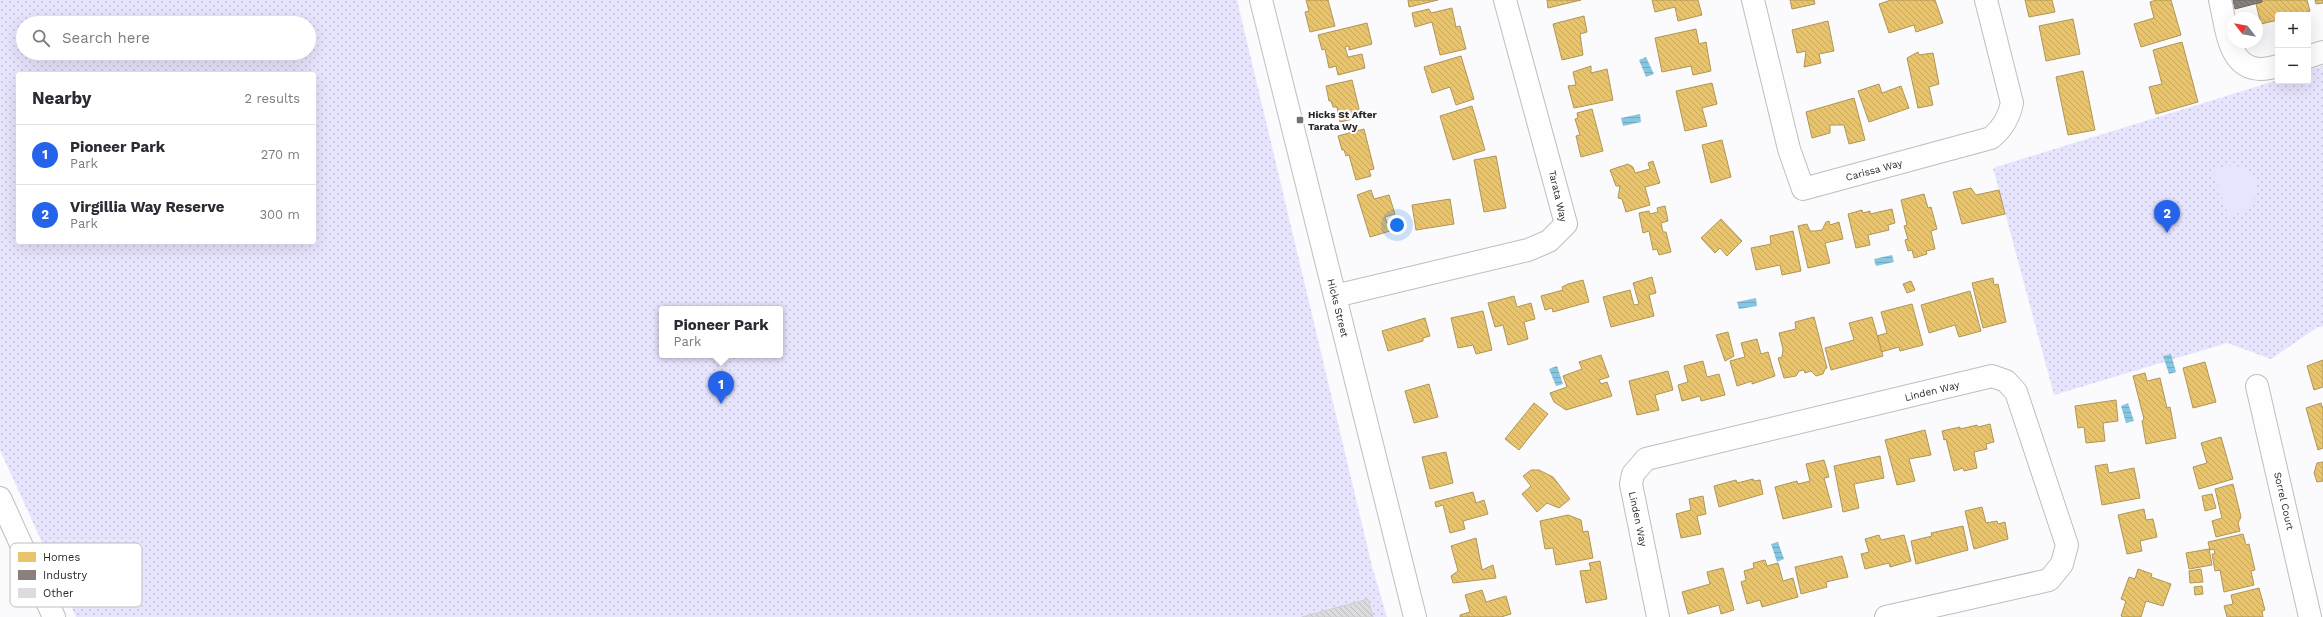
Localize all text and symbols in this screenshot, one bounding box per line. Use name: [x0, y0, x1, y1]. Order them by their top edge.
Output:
north arrow: [2227, 12, 2263, 48]
map controls: [2275, 12, 2311, 84]
button: +: [2275, 12, 2311, 48]
search box: [16, 16, 316, 60]
icon: search: [30, 27, 52, 49]
text: Search here: [62, 29, 150, 47]
button: −: [2275, 48, 2311, 84]
text: Nearby: [32, 88, 91, 108]
text: 2 results: [245, 91, 300, 106]
place label: Hicks St After Tarata Wy: [1308, 109, 1377, 132]
marker: Hicks St After Tarata Wy: [1295, 115, 1305, 125]
text: Pioneer Park: [70, 138, 165, 156]
text: 1: [42, 147, 48, 162]
text: 270 m: [261, 147, 300, 162]
text: Park: [70, 156, 98, 171]
street label: Carissa Way: [1844, 157, 1904, 183]
street label: Tarata Way: [1547, 169, 1569, 224]
text: Virgillia Way Reserve: [70, 198, 224, 216]
pin: 2: [2154, 200, 2180, 233]
text: 2: [41, 207, 49, 222]
text: 300 m: [259, 207, 300, 222]
your location: [1387, 215, 1407, 235]
text: Park: [70, 216, 98, 231]
street label: Hicks Street: [1325, 278, 1351, 339]
popup: [659, 306, 783, 358]
text: Pioneer Park: [673, 316, 769, 334]
text: Park: [673, 334, 701, 349]
pin: 1: [708, 371, 734, 404]
street label: Linden Way: [1904, 379, 1961, 403]
street label: Sorrel Court: [2272, 471, 2296, 532]
street label: Linden Way: [1627, 490, 1649, 548]
legend: [10, 543, 142, 607]
text: Homes: [43, 551, 80, 564]
text: Industry: [43, 569, 88, 582]
text: Other: [43, 587, 74, 600]

